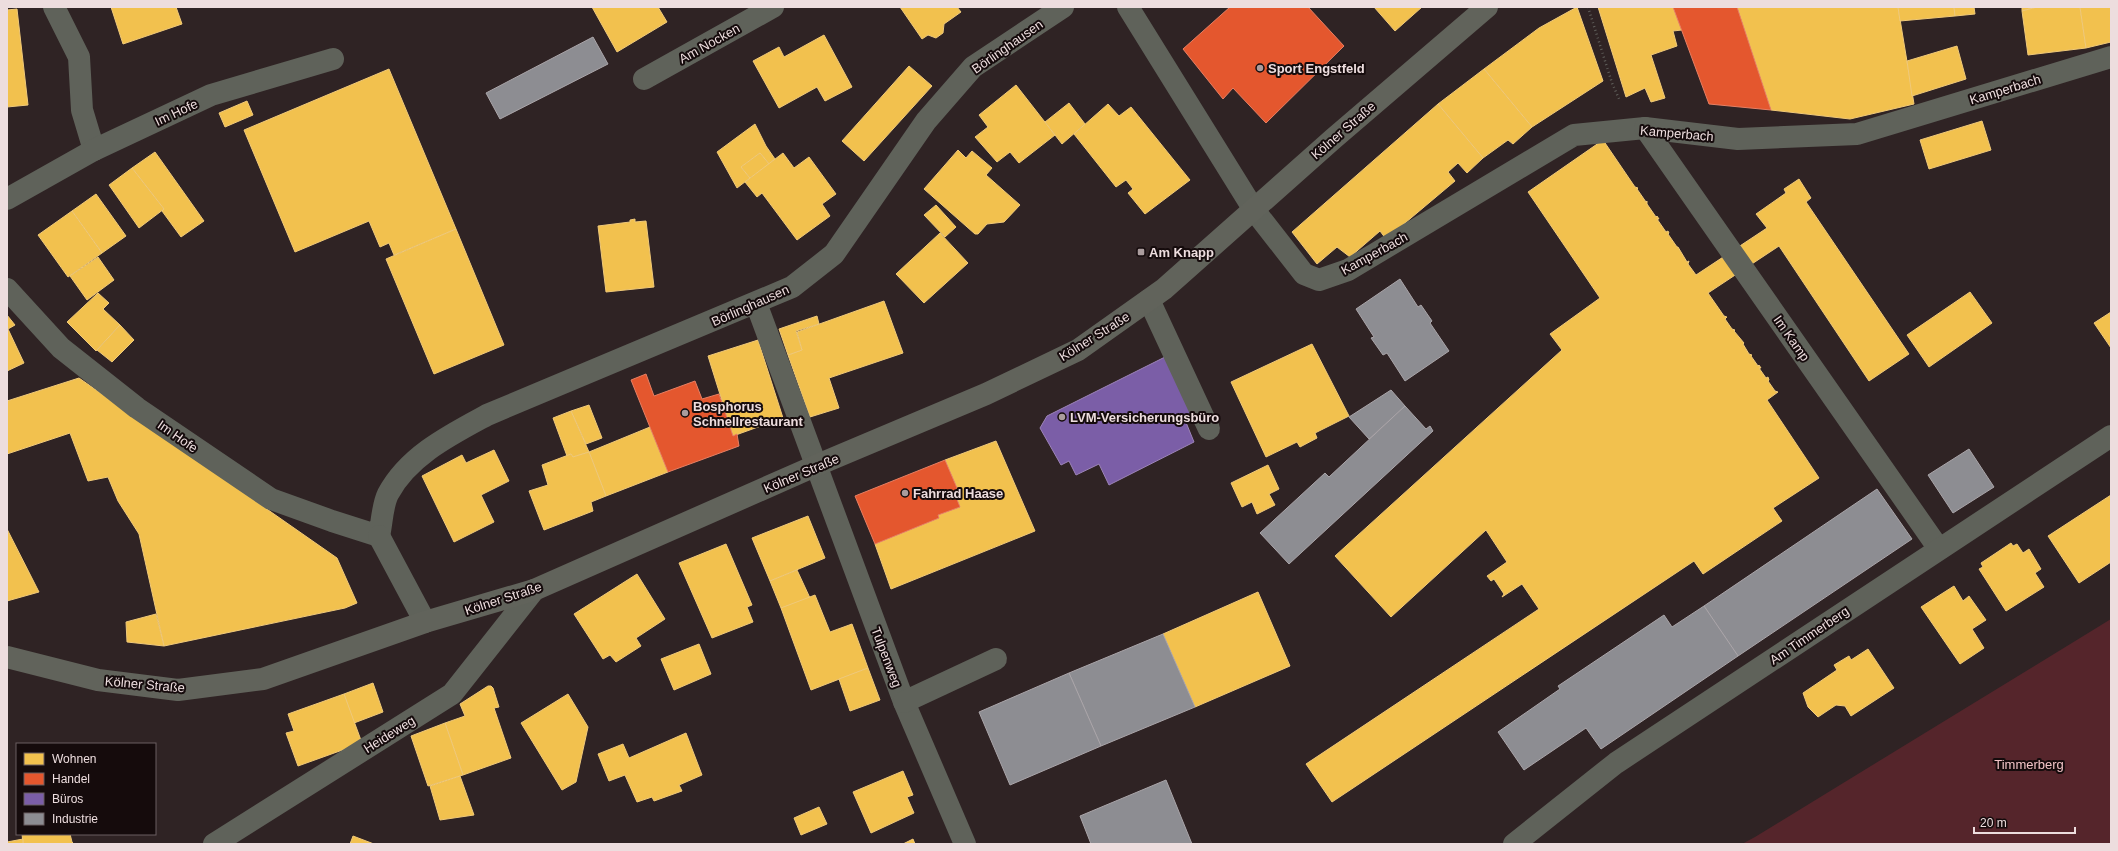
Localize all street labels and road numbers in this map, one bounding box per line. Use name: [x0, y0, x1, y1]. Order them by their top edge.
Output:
street label: Börlinghausen: [969, 16, 1046, 76]
street label: Am Nocken: [676, 21, 742, 66]
street label: Kamperbach: [1968, 72, 2043, 107]
street label: Im Hofe: [152, 96, 200, 129]
street label: Kölner Straße: [1308, 98, 1379, 162]
street label: Kamperbach: [1640, 123, 1714, 144]
street label: Kamperbach: [1338, 229, 1410, 278]
street label: Börlinghausen: [709, 282, 791, 329]
street label: Kölner Straße: [1056, 309, 1132, 364]
street label: Im Kamp: [1771, 313, 1813, 364]
street label: Im Hofe: [155, 417, 201, 456]
street label: Kölner Straße: [761, 451, 841, 496]
street label: Kölner Straße: [463, 579, 544, 618]
street label: Am Timmerberg: [1767, 603, 1852, 667]
street label: Tulpenweg: [868, 625, 905, 689]
street label: Kölner Straße: [104, 674, 186, 695]
street label: Heideweg: [361, 713, 418, 756]

